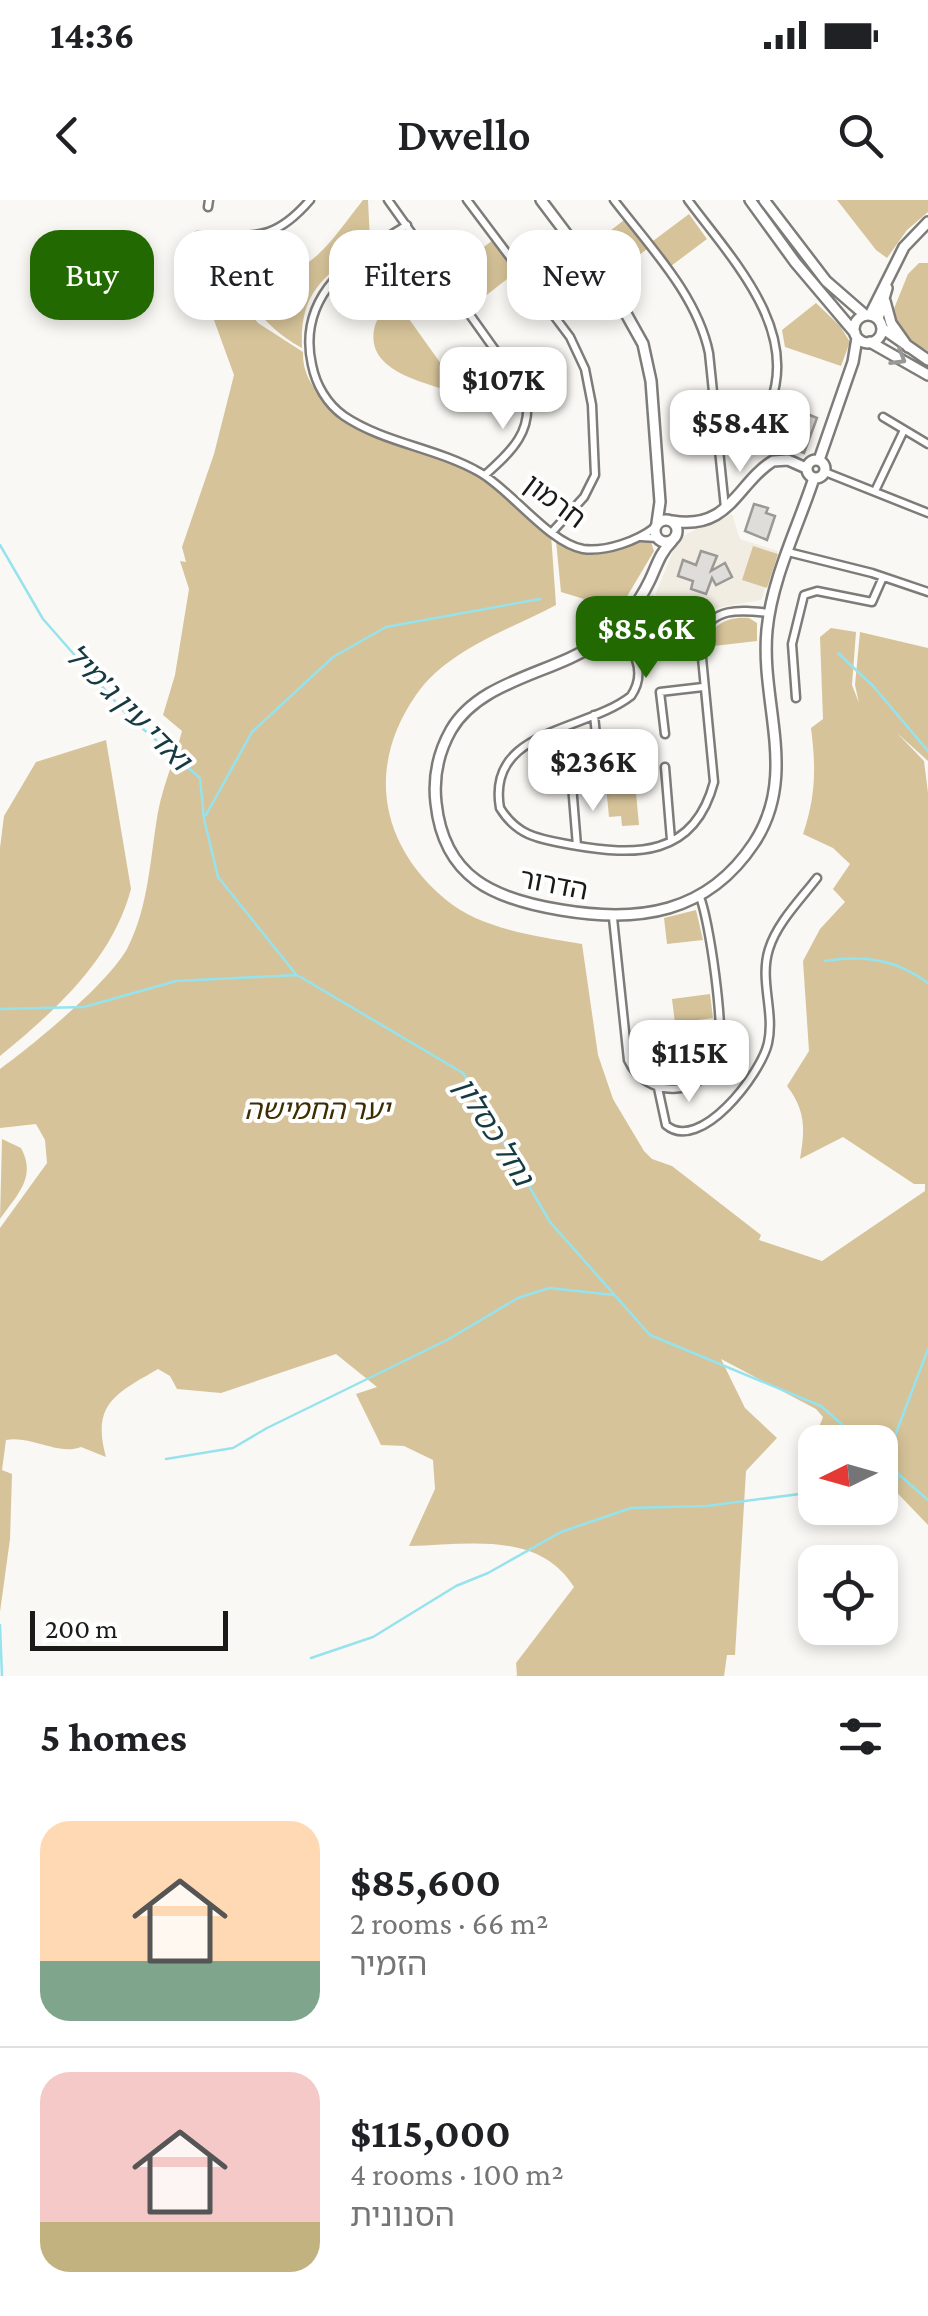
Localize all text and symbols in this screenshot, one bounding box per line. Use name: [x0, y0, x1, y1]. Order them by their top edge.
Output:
text: 14:36: [50, 14, 135, 56]
icon: back: [40, 108, 95, 163]
icon: search: [833, 108, 888, 163]
text: Dwello: [397, 110, 531, 160]
chip: Buy: [30, 230, 154, 320]
chip: Rent: [174, 230, 309, 320]
chip: Filters: [329, 230, 487, 320]
chip: New: [507, 230, 641, 320]
one-way arrow: [889, 346, 907, 365]
pin: $107K: [433, 347, 573, 432]
text: $107K: [462, 361, 544, 397]
pin: $58.4K: [659, 390, 821, 475]
text: $58.4K: [692, 404, 788, 440]
street label: חרמון: [518, 468, 592, 534]
pin: $85.6K: [565, 596, 727, 681]
text: $85.6K: [598, 610, 694, 646]
water label: ואדי עין ג'מיל: [59, 638, 199, 778]
pin: $236K: [523, 729, 663, 814]
text: $236K: [550, 743, 636, 779]
street label: הדרור: [517, 862, 591, 906]
pin: $115K: [619, 1020, 759, 1105]
text: $115K: [651, 1034, 727, 1070]
water label: נחל כסלון: [448, 1071, 542, 1193]
park label: יער החמישה: [244, 1094, 393, 1125]
north arrow: [798, 1425, 898, 1525]
map controls: [798, 1425, 898, 1645]
button: locate: [798, 1545, 898, 1645]
scale bar: [30, 1606, 228, 1650]
text: 200 m: [45, 1613, 118, 1644]
icon: filters: [833, 1709, 888, 1764]
text: 5 homes: [40, 1713, 187, 1760]
text: $85,600: [350, 1858, 501, 1905]
icon: home: [120, 1861, 240, 1981]
text: 2 rooms · 66 m²: [350, 1905, 548, 1941]
text: הזמיר: [350, 1946, 427, 1982]
text: $115,000: [350, 2109, 511, 2156]
icon: home: [120, 2112, 240, 2232]
text: 4 rooms · 100 m²: [350, 2156, 564, 2192]
text: הסנונית: [350, 2197, 455, 2233]

